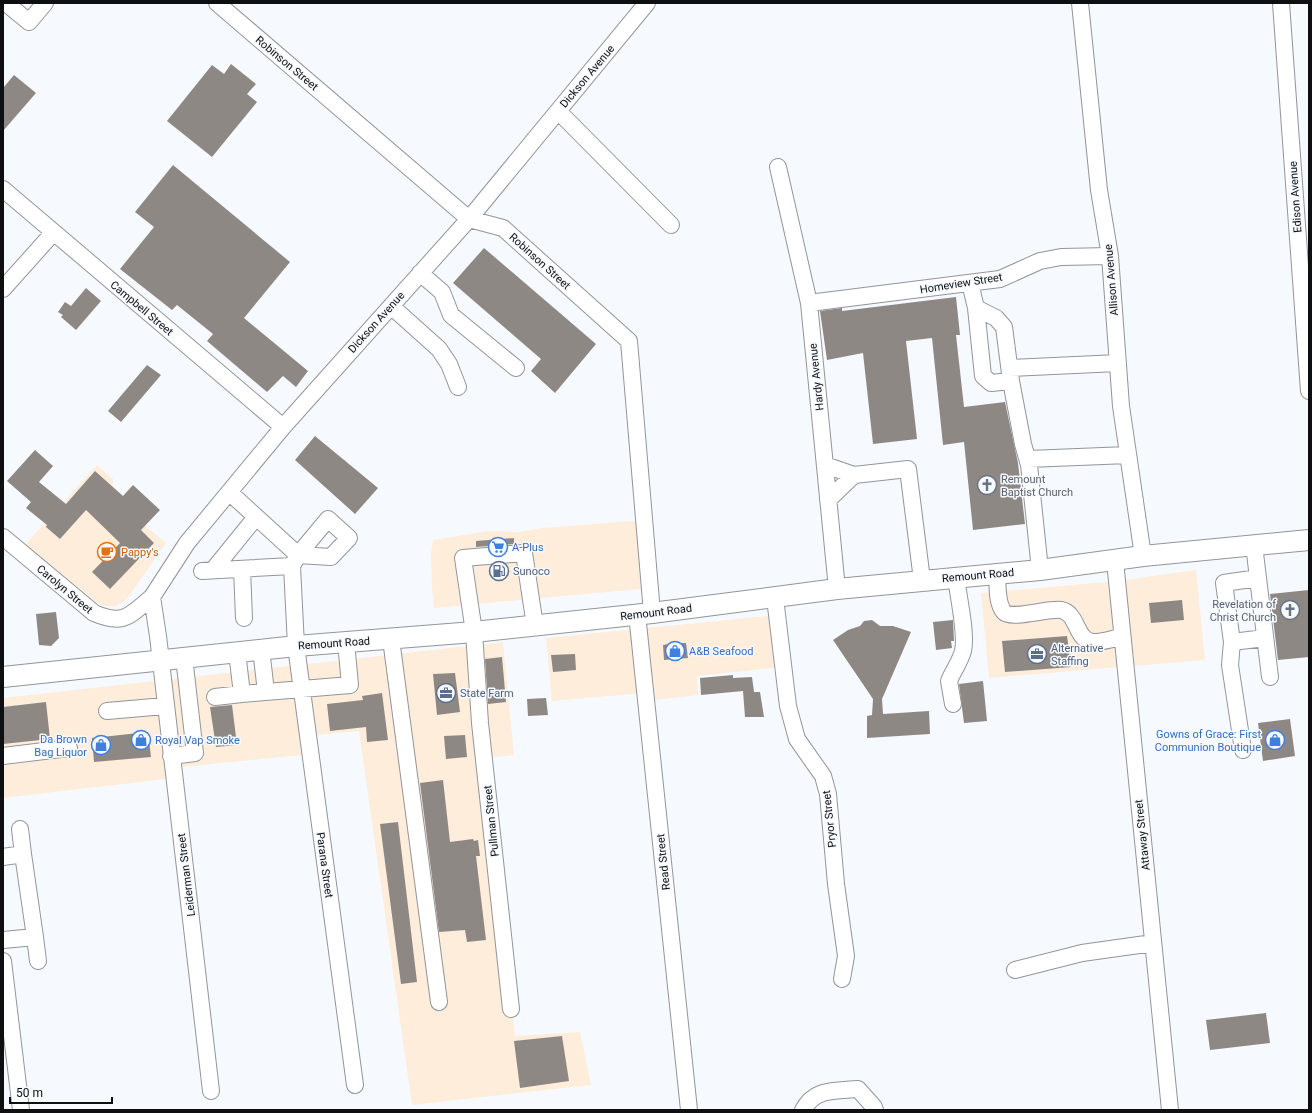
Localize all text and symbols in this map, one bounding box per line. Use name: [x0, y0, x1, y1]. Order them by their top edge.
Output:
street label: Robinson Street: [253, 33, 321, 94]
street label: Dickson Avenue: [557, 42, 618, 110]
street label: Edison Avenue: [1287, 161, 1304, 233]
street label: Robinson Street: [506, 231, 573, 292]
street label: Allison Avenue: [1102, 243, 1121, 316]
street label: Homeview Street: [919, 270, 1004, 296]
street label: Campbell Street: [108, 278, 176, 339]
street label: Dickson Avenue: [345, 289, 407, 356]
street label: Hardy Avenue: [806, 343, 826, 411]
place label: Remount Baptist Church: [1001, 473, 1073, 499]
church icon: Remount Baptist Church: [976, 474, 998, 496]
supermarket icon: A-Plus: [487, 536, 509, 558]
cafe icon: Pappy's: [96, 541, 118, 563]
place label: A-Plus: [512, 541, 544, 554]
place label: Pappy's: [121, 546, 159, 559]
fuel station icon: Sunoco: [488, 560, 510, 582]
street label: Carolyn Street: [34, 562, 95, 617]
place label: Sunoco: [513, 565, 550, 578]
street label: Remount Road: [941, 566, 1015, 585]
place label: Revelation of Christ Church: [1210, 598, 1276, 624]
church icon: Revelation of Christ Church: [1279, 599, 1301, 621]
street label: Remount Road: [619, 602, 693, 623]
street label: Remount Road: [298, 634, 371, 653]
shop icon: A&B Seafood: [664, 640, 686, 662]
place label: Alternative Staffing: [1051, 642, 1104, 668]
office icon: Alternative Staffing: [1026, 643, 1048, 665]
place label: A&B Seafood: [689, 645, 754, 658]
office icon: State Farm: [435, 682, 457, 704]
place label: State Farm: [460, 687, 514, 700]
place label: Gowns of Grace: First Communion Boutique: [1155, 728, 1261, 754]
shop icon: Royal Vap Smoke: [130, 729, 152, 751]
shop icon: Gowns of Grace: First Communion Boutique: [1264, 729, 1286, 751]
place label: Da Brown Bag Liquor: [34, 733, 87, 759]
shop icon: Da Brown Bag Liquor: [90, 734, 112, 756]
place label: Royal Vap Smoke: [155, 734, 240, 747]
street label: Pullman Street: [481, 784, 502, 857]
street label: Pryor Street: [820, 789, 839, 848]
street label: Attaway Street: [1132, 798, 1153, 871]
street label: Parana Street: [313, 831, 336, 899]
street label: Leiderman Street: [175, 832, 198, 917]
street label: Read Street: [654, 833, 673, 891]
scale bar: [10, 1079, 112, 1105]
text: 50 m: [16, 1086, 43, 1100]

